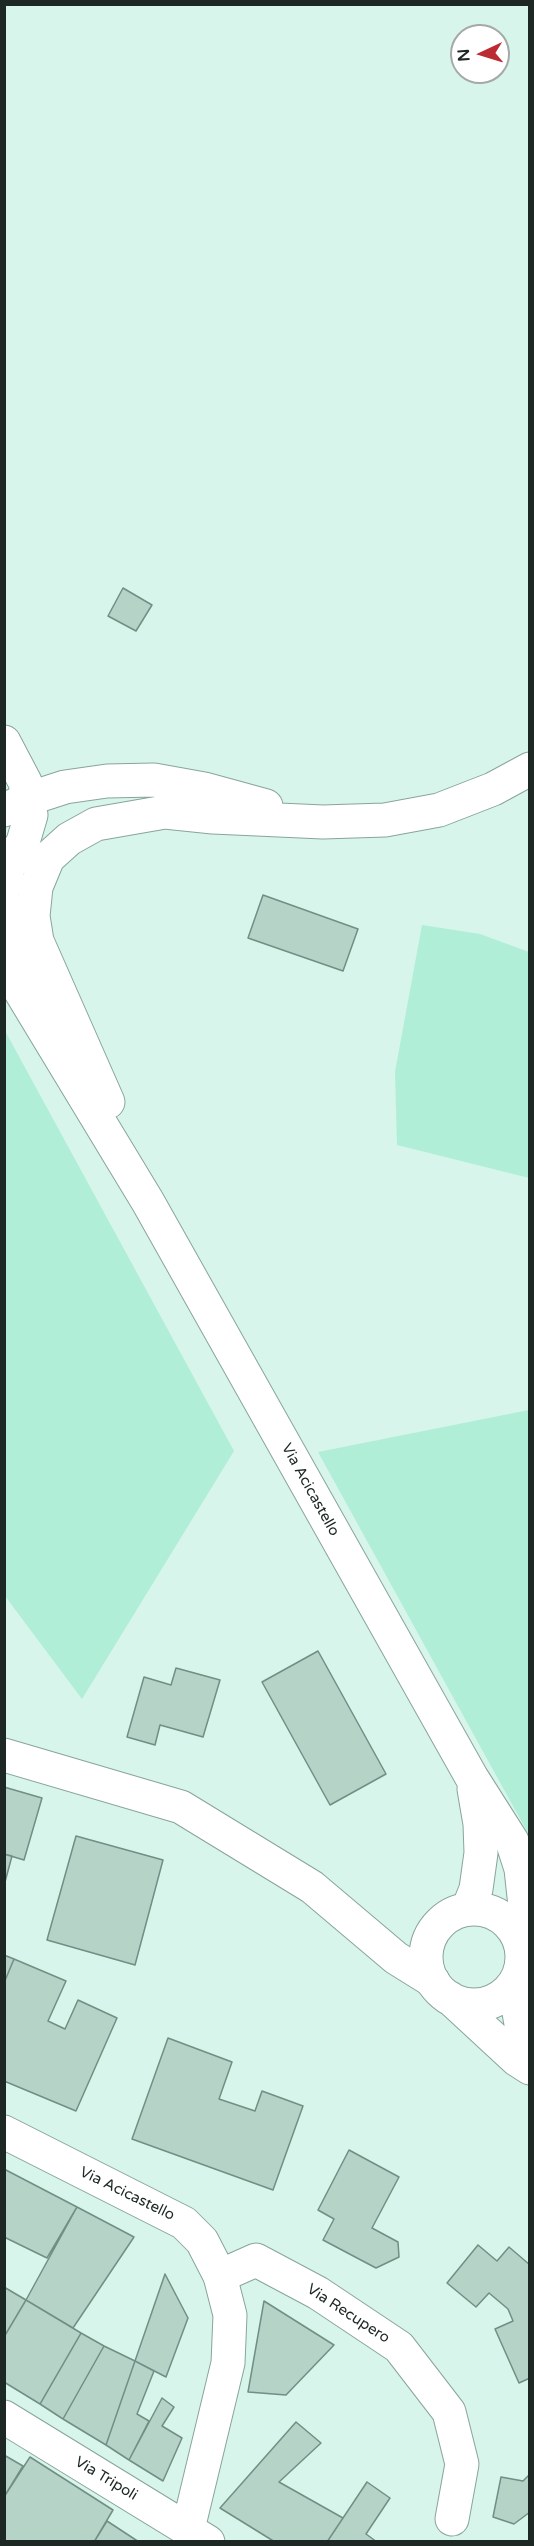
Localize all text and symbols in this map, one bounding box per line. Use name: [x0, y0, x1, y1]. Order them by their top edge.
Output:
north arrow: [450, 24, 510, 84]
text: N: [454, 48, 474, 62]
street label: Via Acicastello: [277, 1440, 343, 1540]
street label: Via Acicastello: [77, 2163, 177, 2225]
street label: Via Recupero: [303, 2281, 393, 2347]
street label: Via Tripoli: [71, 2453, 141, 2505]

